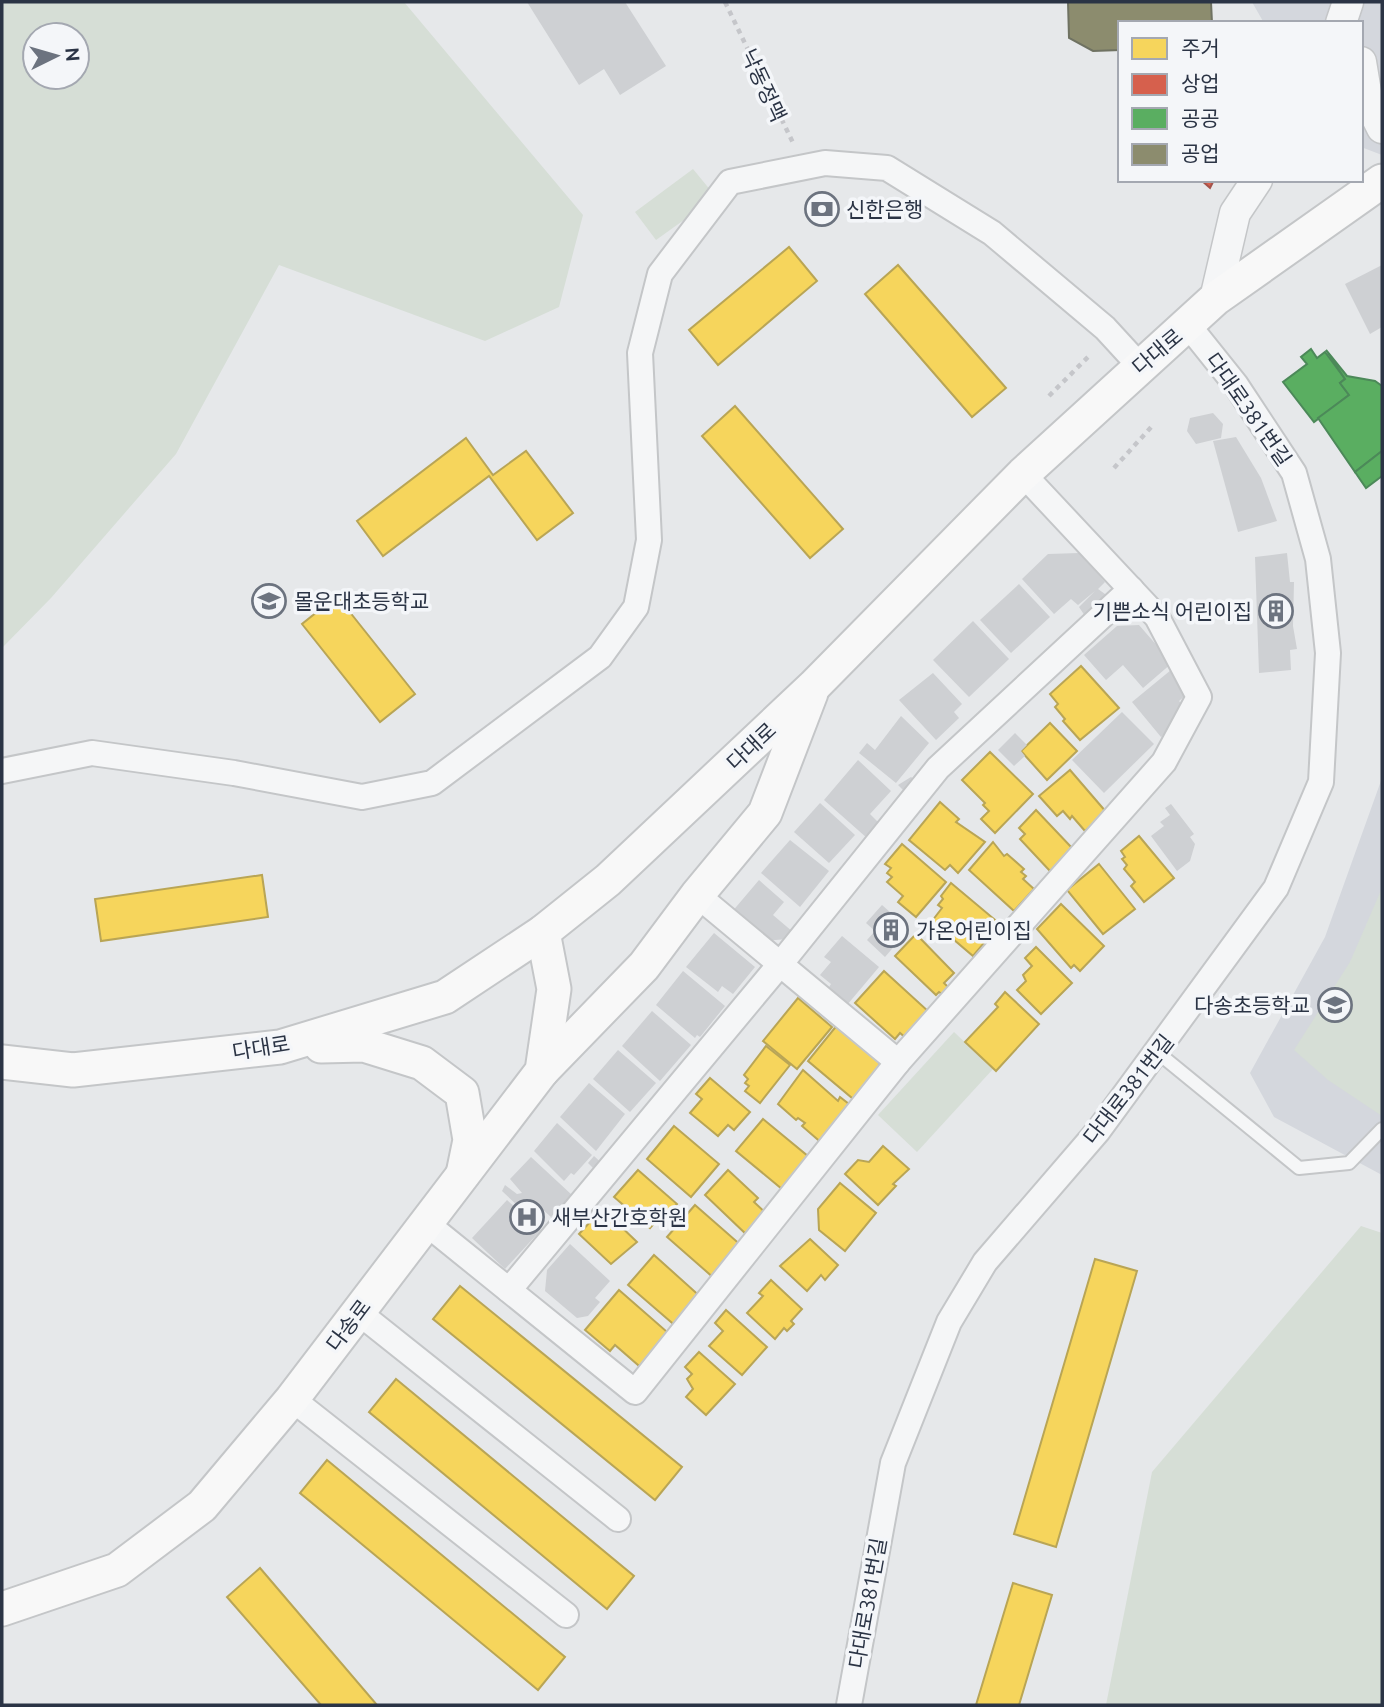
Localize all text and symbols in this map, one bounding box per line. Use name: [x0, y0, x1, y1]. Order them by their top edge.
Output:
north arrow: [21, 21, 91, 91]
legend: [1118, 21, 1363, 182]
text: 주거: [1181, 36, 1220, 60]
street label: 낙동정맥: [737, 45, 791, 125]
text: N: [61, 46, 85, 63]
text: 상업: [1181, 71, 1220, 95]
text: 공공: [1181, 106, 1220, 130]
text: 공업: [1181, 141, 1220, 165]
bank icon: 신한은행: [803, 190, 841, 228]
place label: 신한은행: [846, 197, 923, 221]
street label: 다대로: [1127, 323, 1187, 379]
street label: 다대로381번길: [1201, 348, 1297, 470]
school or university icon: 몰운대초등학교: [250, 582, 288, 620]
place label: 몰운대초등학교: [294, 589, 429, 613]
building icon: 기쁜소식 어린이집: [1257, 592, 1295, 630]
place label: 기쁜소식 어린이집: [1093, 599, 1252, 623]
street label: 다대로: [722, 717, 780, 775]
building icon: 가온어린이집: [872, 911, 910, 949]
place label: 가온어린이집: [916, 918, 1032, 942]
school or university icon: 다송초등학교: [1316, 986, 1354, 1024]
place label: 다송초등학교: [1194, 993, 1310, 1017]
street label: 다대로381번길: [1078, 1030, 1178, 1148]
street label: 다대로: [230, 1031, 292, 1063]
hospital icon: 새부산간호학원: [508, 1198, 546, 1236]
place label: 새부산간호학원: [552, 1205, 687, 1229]
street label: 다송로: [321, 1295, 375, 1355]
street label: 다대로381번길: [844, 1536, 890, 1670]

